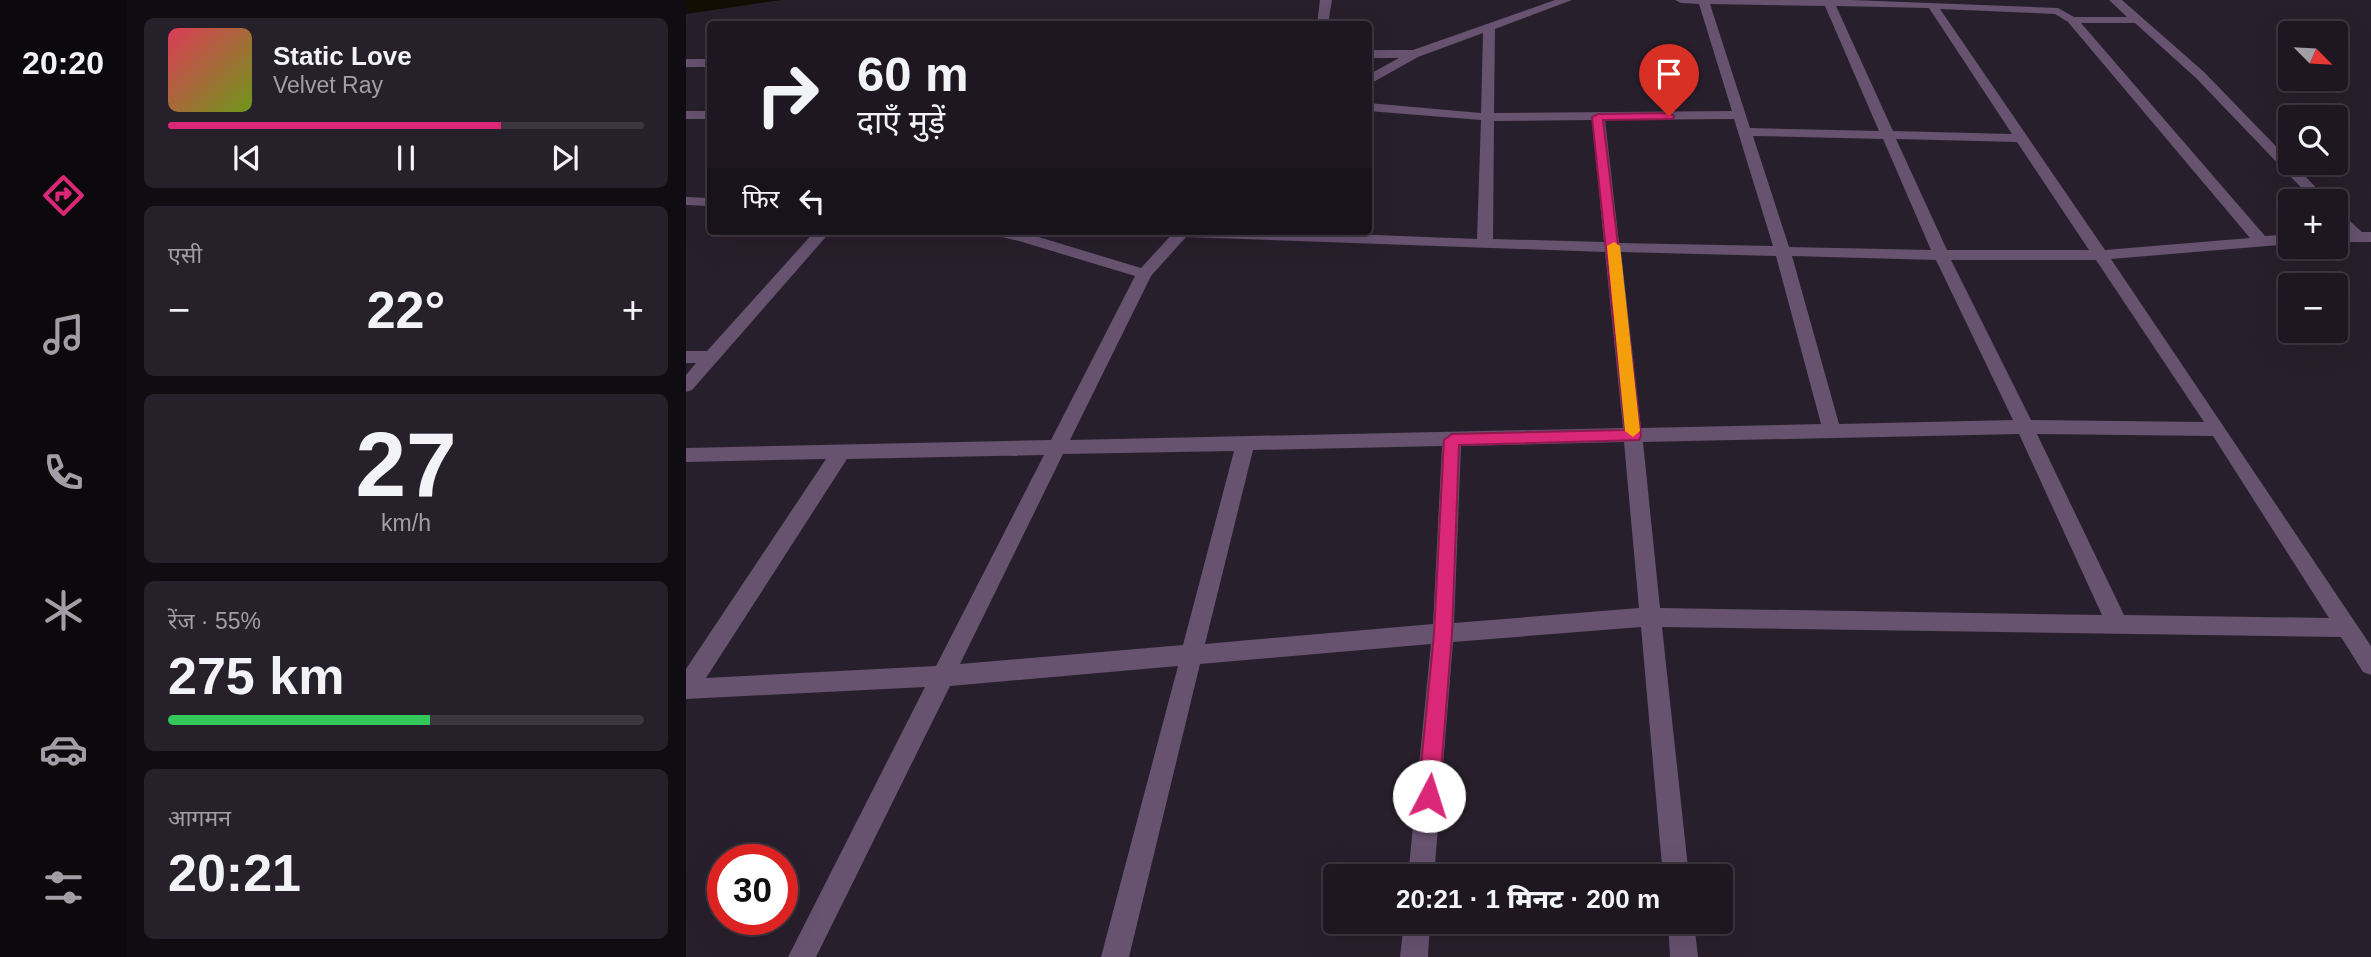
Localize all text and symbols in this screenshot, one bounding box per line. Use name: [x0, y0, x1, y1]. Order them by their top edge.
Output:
north arrow: [2278, 21, 2348, 91]
map controls: [2278, 21, 2348, 343]
text: Static Love: [273, 41, 412, 71]
pin: [1639, 44, 1699, 116]
text: 20:20: [22, 45, 104, 81]
text: 60 m: [857, 47, 969, 101]
icon: right: [742, 49, 833, 140]
icon: arrive: [1650, 55, 1688, 93]
text: Velvet Ray: [273, 72, 383, 98]
text: दाएँ मुड़ें: [857, 104, 945, 140]
button: search: [2278, 105, 2348, 175]
icon: previous: [228, 139, 266, 177]
icon: pause: [387, 139, 425, 177]
icon: next: [546, 139, 584, 177]
icon: directions: [39, 171, 88, 220]
icon: left: [793, 182, 831, 220]
text: फिर: [742, 184, 779, 214]
button: +: [2278, 189, 2348, 259]
text: एसी: [168, 242, 202, 268]
button: −: [2278, 273, 2348, 343]
text: 22°: [367, 281, 445, 339]
text: −: [168, 289, 190, 331]
text: +: [622, 289, 644, 331]
icon: music: [39, 310, 88, 359]
text: 27: [355, 414, 457, 515]
icon: phone: [39, 448, 88, 497]
text: km/h: [381, 510, 431, 536]
icon: climate: [39, 586, 88, 635]
text: रेंज · 55%: [168, 608, 261, 634]
text: 275 km: [168, 647, 344, 705]
icon: car: [39, 725, 88, 774]
position arrow: [1392, 759, 1466, 833]
text: आगमन: [168, 805, 231, 831]
text: 20:21: [168, 844, 301, 902]
speed limit sign: 30: [707, 844, 798, 935]
icon: filters: [39, 863, 88, 912]
text: 20:21 · 1 मिनट · 200 m: [1396, 884, 1660, 914]

